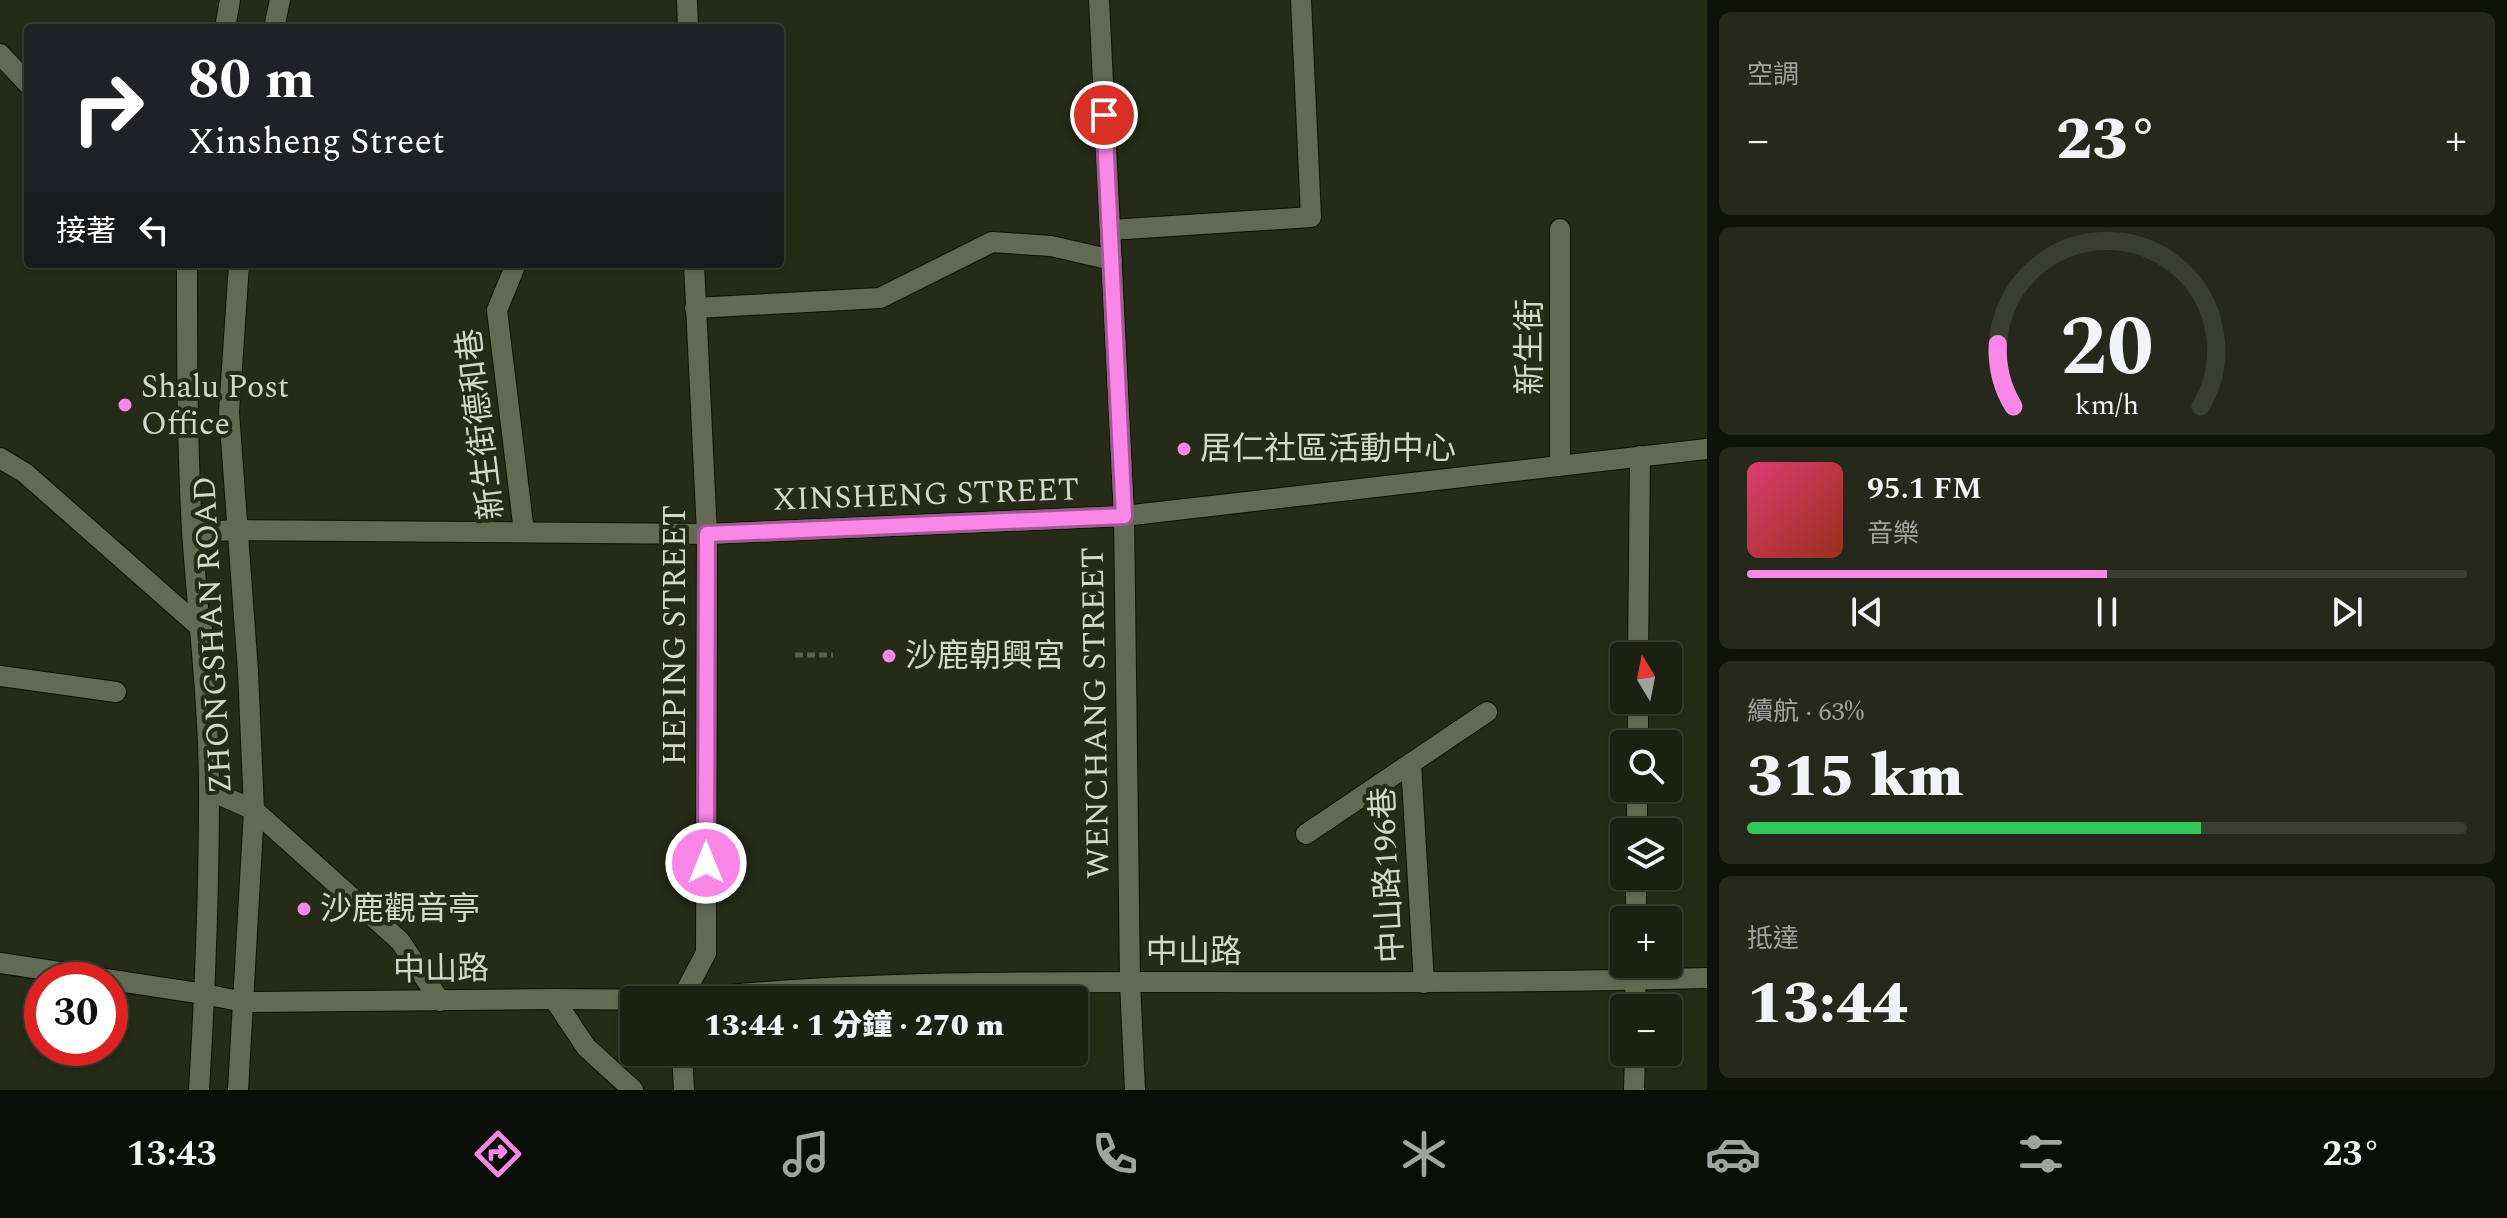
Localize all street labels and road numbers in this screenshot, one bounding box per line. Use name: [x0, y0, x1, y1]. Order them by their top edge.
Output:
street label: 新生街: [1506, 299, 1555, 395]
street label: 新生街德和巷: [445, 326, 517, 522]
street label: XINSHENG STREET: [772, 465, 1080, 525]
street label: ZHONGSHAN ROAD: [180, 475, 246, 795]
street label: HEPING STREET: [651, 505, 700, 765]
street label: WENCHANG STREET: [1069, 547, 1123, 879]
street label: 中山路196巷: [1359, 786, 1417, 964]
street label: 中山路: [1146, 928, 1242, 977]
street label: 中山路: [393, 945, 489, 995]

